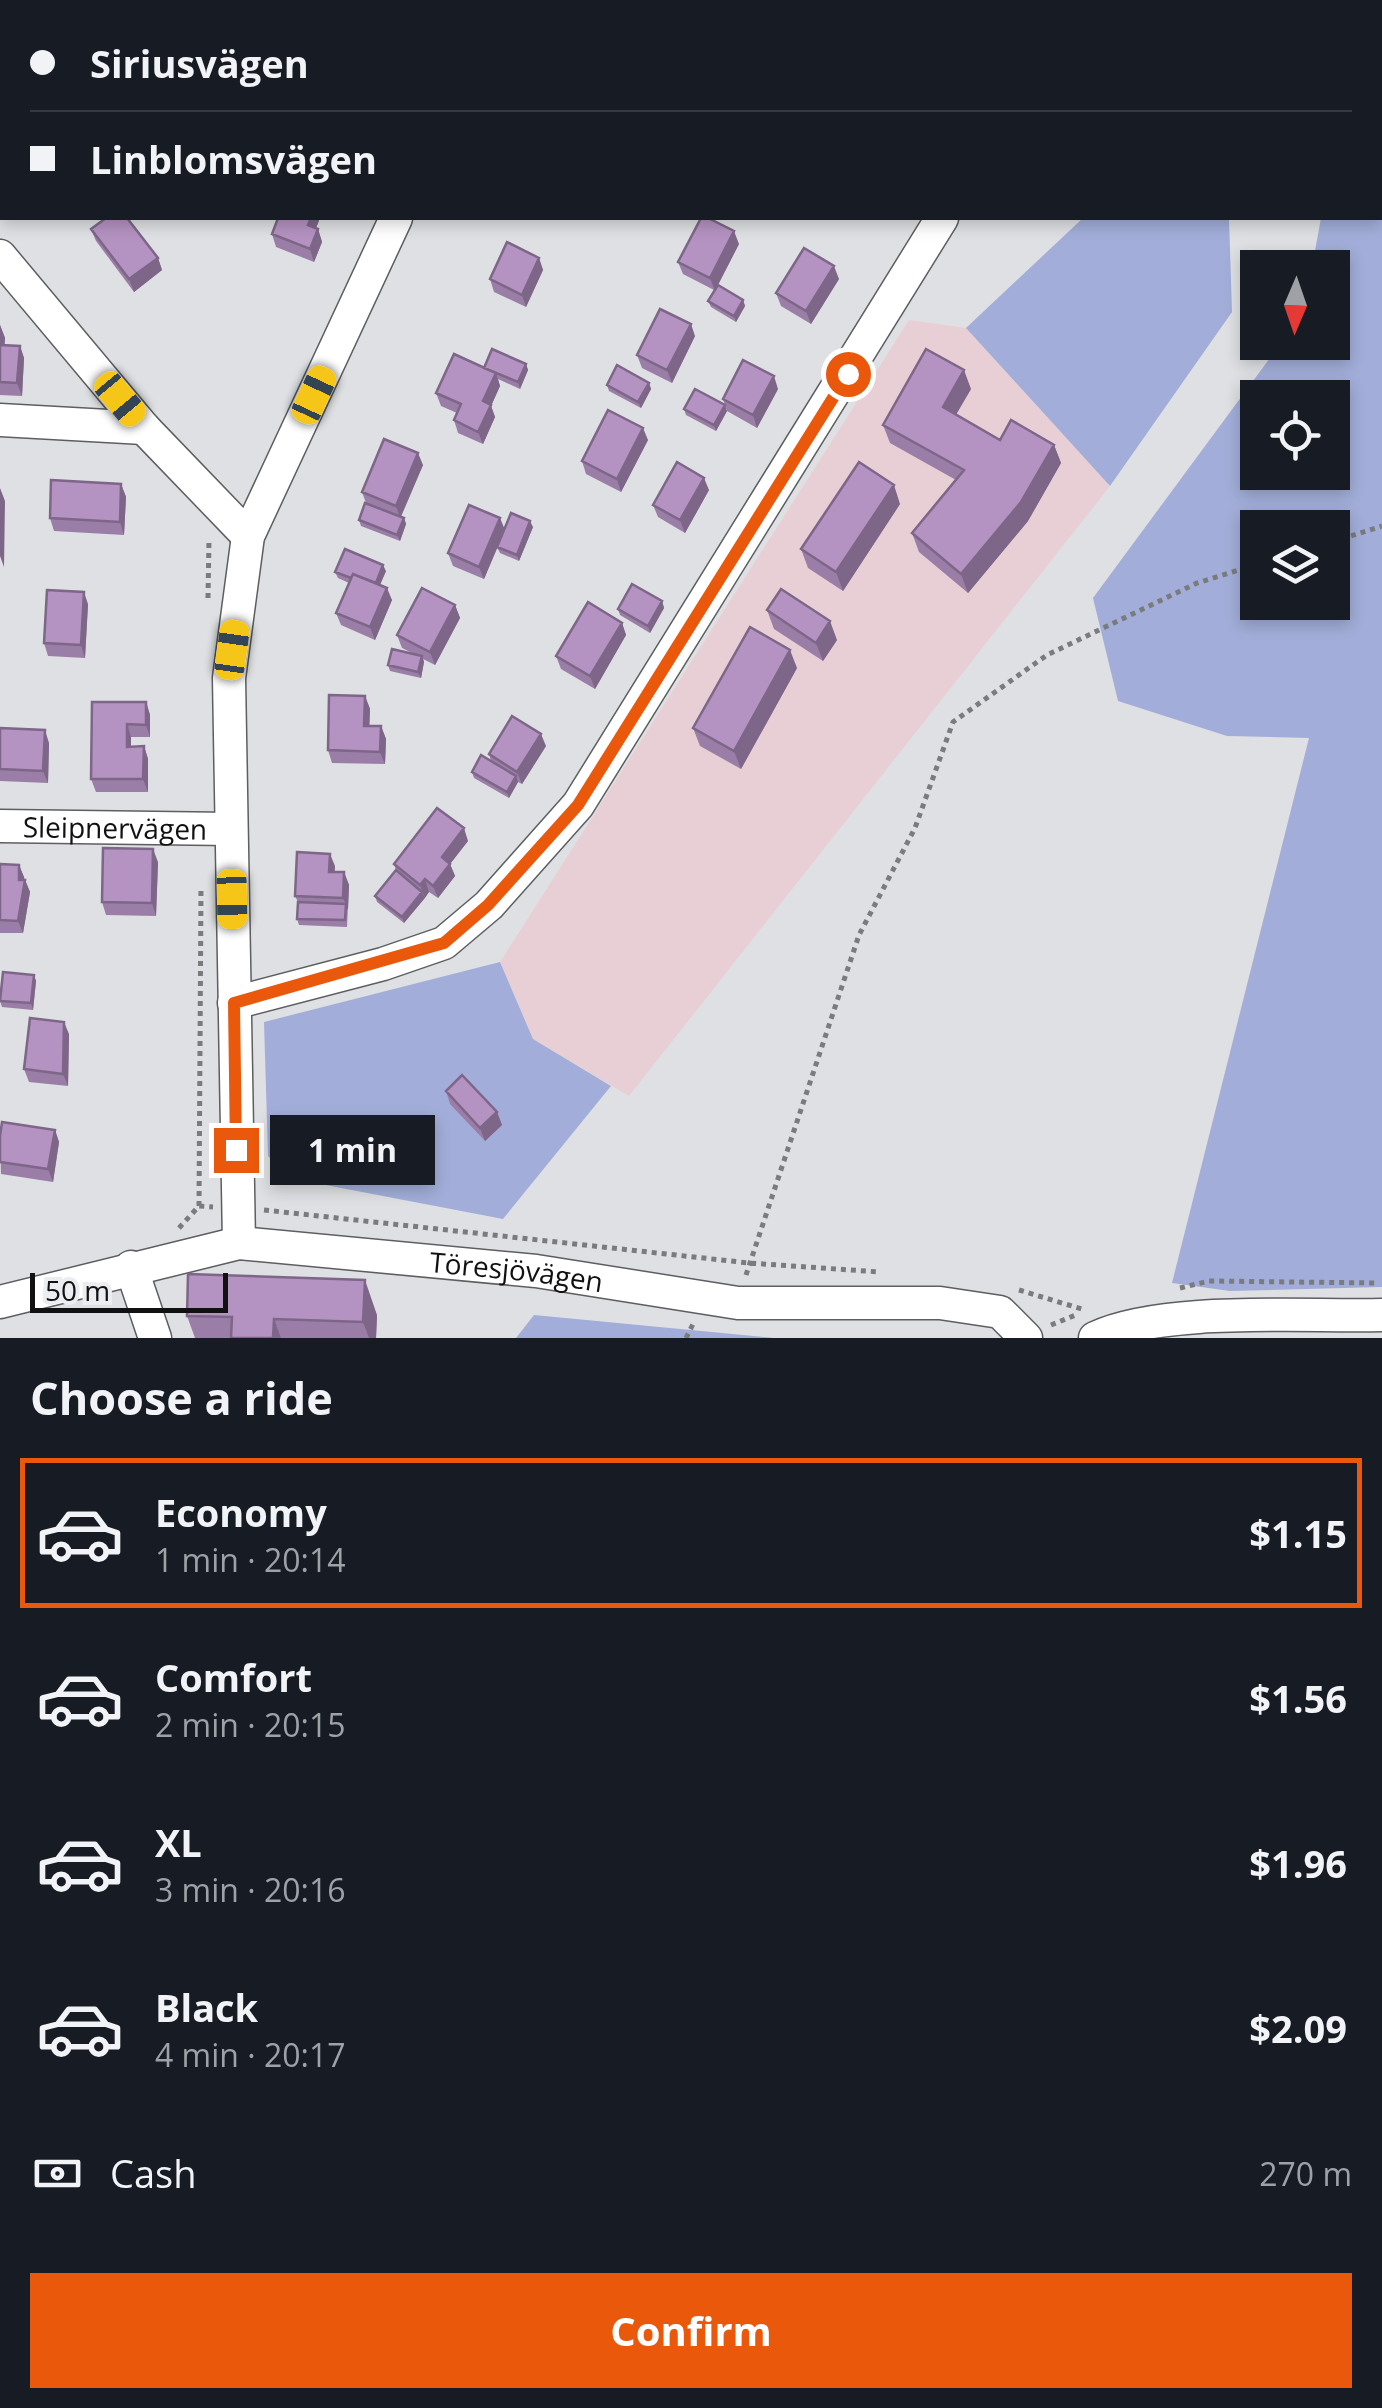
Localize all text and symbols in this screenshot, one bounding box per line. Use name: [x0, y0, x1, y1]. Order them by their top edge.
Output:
text: Siriusvägen: [90, 37, 309, 89]
text: Linblomsvägen: [90, 133, 377, 185]
north arrow: [1240, 250, 1350, 360]
map controls: [1240, 250, 1350, 620]
route start: [826, 352, 871, 397]
car: [288, 361, 340, 429]
car: [89, 366, 151, 432]
button: locate: [1240, 380, 1350, 490]
button: layers: [1240, 510, 1350, 620]
car: [213, 618, 251, 682]
street label: Sleipnervägen: [23, 807, 207, 848]
car: [216, 869, 248, 929]
callout: 1 min: [271, 1115, 436, 1185]
route end: [214, 1128, 259, 1173]
text: 1 min: [308, 1128, 397, 1171]
street label: Töresjövägen: [428, 1242, 606, 1300]
scale bar: [30, 1268, 228, 1312]
text: 50 m: [45, 1271, 110, 1309]
text: Choose a ride: [30, 1367, 333, 1428]
text: Economy: [155, 1486, 327, 1538]
icon: car: [35, 1488, 125, 1578]
text: $1.15: [1249, 1507, 1347, 1559]
text: 1 min · 20:14: [155, 1538, 346, 1581]
text: Comfort: [155, 1651, 312, 1703]
icon: car: [35, 1653, 125, 1743]
text: $1.56: [1249, 1672, 1347, 1724]
text: 2 min · 20:15: [155, 1703, 346, 1746]
text: XL: [155, 1816, 202, 1868]
icon: car: [35, 1818, 125, 1908]
text: $1.96: [1249, 1837, 1347, 1889]
text: 3 min · 20:16: [155, 1868, 346, 1911]
text: Black: [155, 1981, 258, 2033]
icon: car: [35, 1983, 125, 2073]
text: $2.09: [1249, 2002, 1347, 2054]
text: 4 min · 20:17: [155, 2033, 346, 2076]
icon: cash: [30, 2146, 85, 2201]
text: Cash: [110, 2147, 196, 2199]
text: 270 m: [1259, 2152, 1352, 2195]
button: Confirm: [30, 2273, 1352, 2388]

